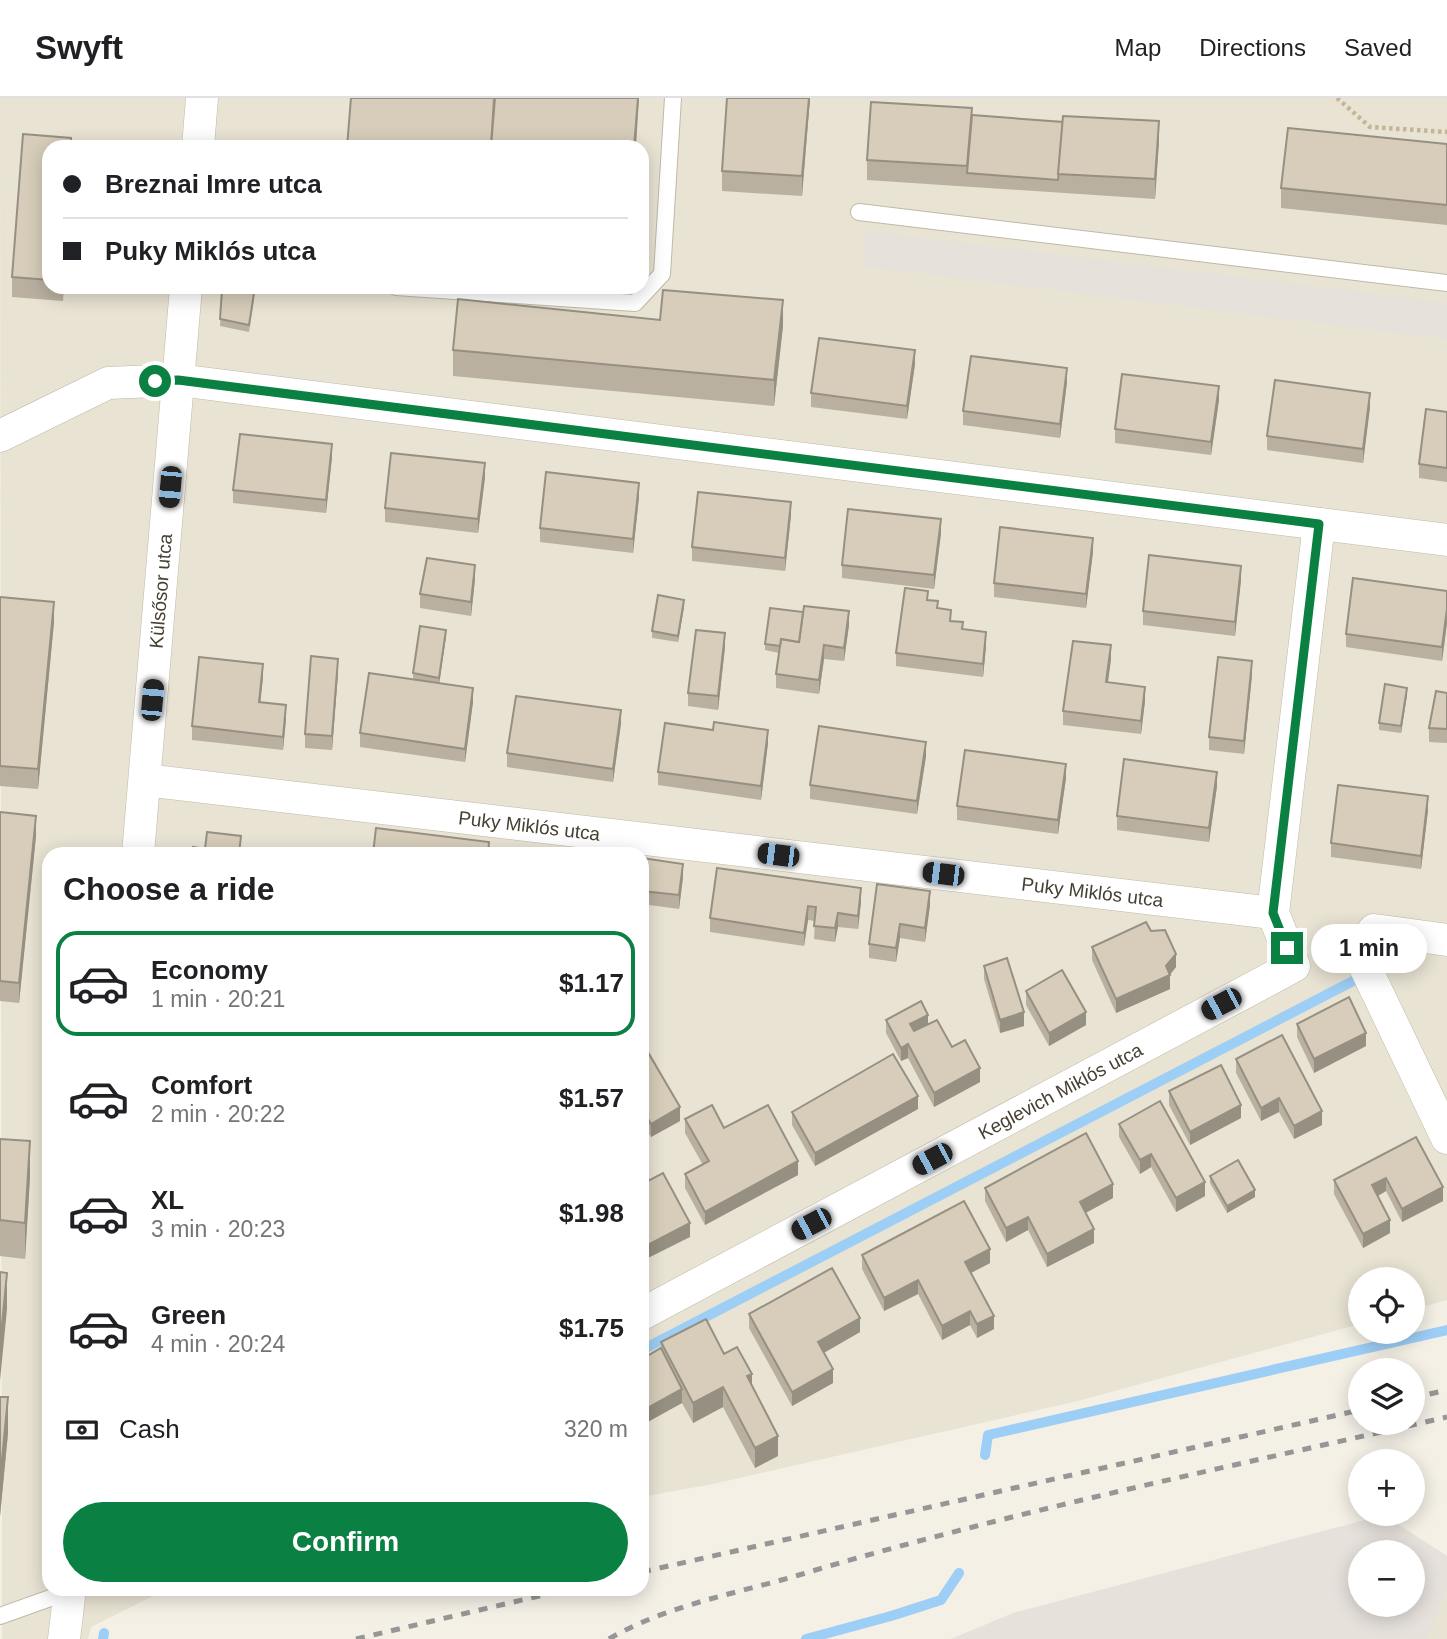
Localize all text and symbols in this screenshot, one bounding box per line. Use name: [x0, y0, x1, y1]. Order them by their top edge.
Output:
text: Swyft: [35, 29, 123, 66]
text: Map: [1115, 34, 1161, 61]
text: Directions: [1199, 34, 1306, 61]
text: Saved: [1344, 34, 1412, 61]
text: Breznai Imre utca: [105, 169, 322, 199]
text: Puky Miklós utca: [105, 236, 316, 266]
route start: [139, 365, 171, 397]
car: [158, 465, 183, 509]
street label: Külsősor utca: [145, 532, 176, 649]
car: [140, 678, 165, 722]
street label: Puky Miklós utca: [457, 807, 602, 844]
car: [756, 842, 801, 868]
car: [921, 861, 966, 887]
text: Choose a ride: [63, 871, 275, 907]
street label: Puky Miklós utca: [1020, 873, 1165, 911]
callout: 1 min: [1312, 924, 1427, 972]
route end: [1271, 932, 1303, 964]
text: 1 min: [1339, 935, 1399, 961]
icon: car: [67, 952, 130, 1015]
text: Economy: [151, 955, 268, 985]
text: $1.17: [559, 968, 624, 998]
car: [1198, 985, 1245, 1023]
text: 1 min · 20:21: [151, 986, 285, 1012]
street label: Keglevich Miklós utca: [975, 1038, 1146, 1143]
icon: car: [67, 1067, 130, 1130]
text: Comfort: [151, 1070, 252, 1100]
text: $1.57: [559, 1083, 624, 1113]
text: 2 min · 20:22: [151, 1101, 285, 1127]
car: [909, 1140, 956, 1178]
icon: car: [67, 1182, 130, 1245]
text: XL: [151, 1185, 184, 1215]
text: $1.98: [559, 1198, 624, 1228]
car: [788, 1205, 835, 1243]
text: 3 min · 20:23: [151, 1216, 285, 1242]
map controls: [1348, 1267, 1425, 1617]
button: locate: [1348, 1267, 1425, 1344]
icon: car: [67, 1297, 130, 1360]
text: Green: [151, 1300, 226, 1330]
text: $1.75: [559, 1313, 624, 1343]
text: 4 min · 20:24: [151, 1331, 285, 1357]
button: layers: [1348, 1358, 1425, 1435]
icon: cash: [63, 1411, 101, 1449]
text: Cash: [119, 1414, 180, 1444]
text: 320 m: [564, 1416, 628, 1442]
button: +: [1348, 1449, 1425, 1526]
button: Confirm: [63, 1502, 628, 1582]
button: −: [1348, 1540, 1425, 1617]

